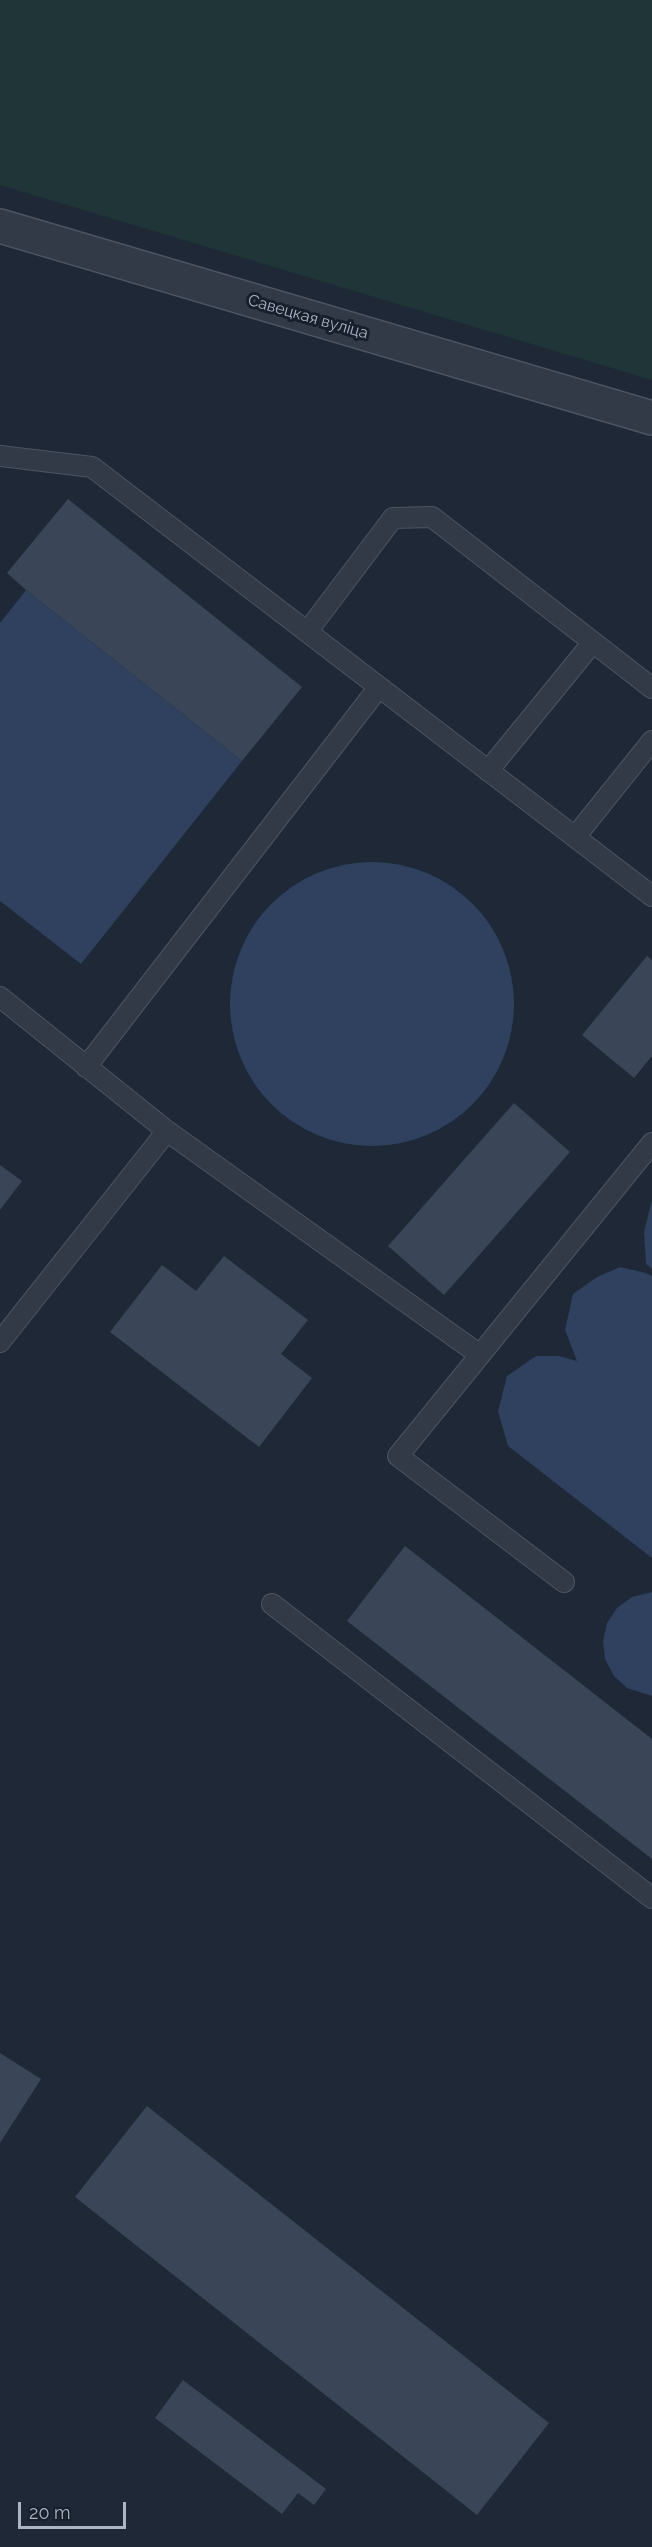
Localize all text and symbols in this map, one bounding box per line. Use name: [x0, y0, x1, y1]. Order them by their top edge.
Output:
street label: Савецкая вуліца: [246, 291, 370, 343]
scale bar: [21, 2490, 129, 2528]
text: 20 m: [29, 2502, 71, 2523]

